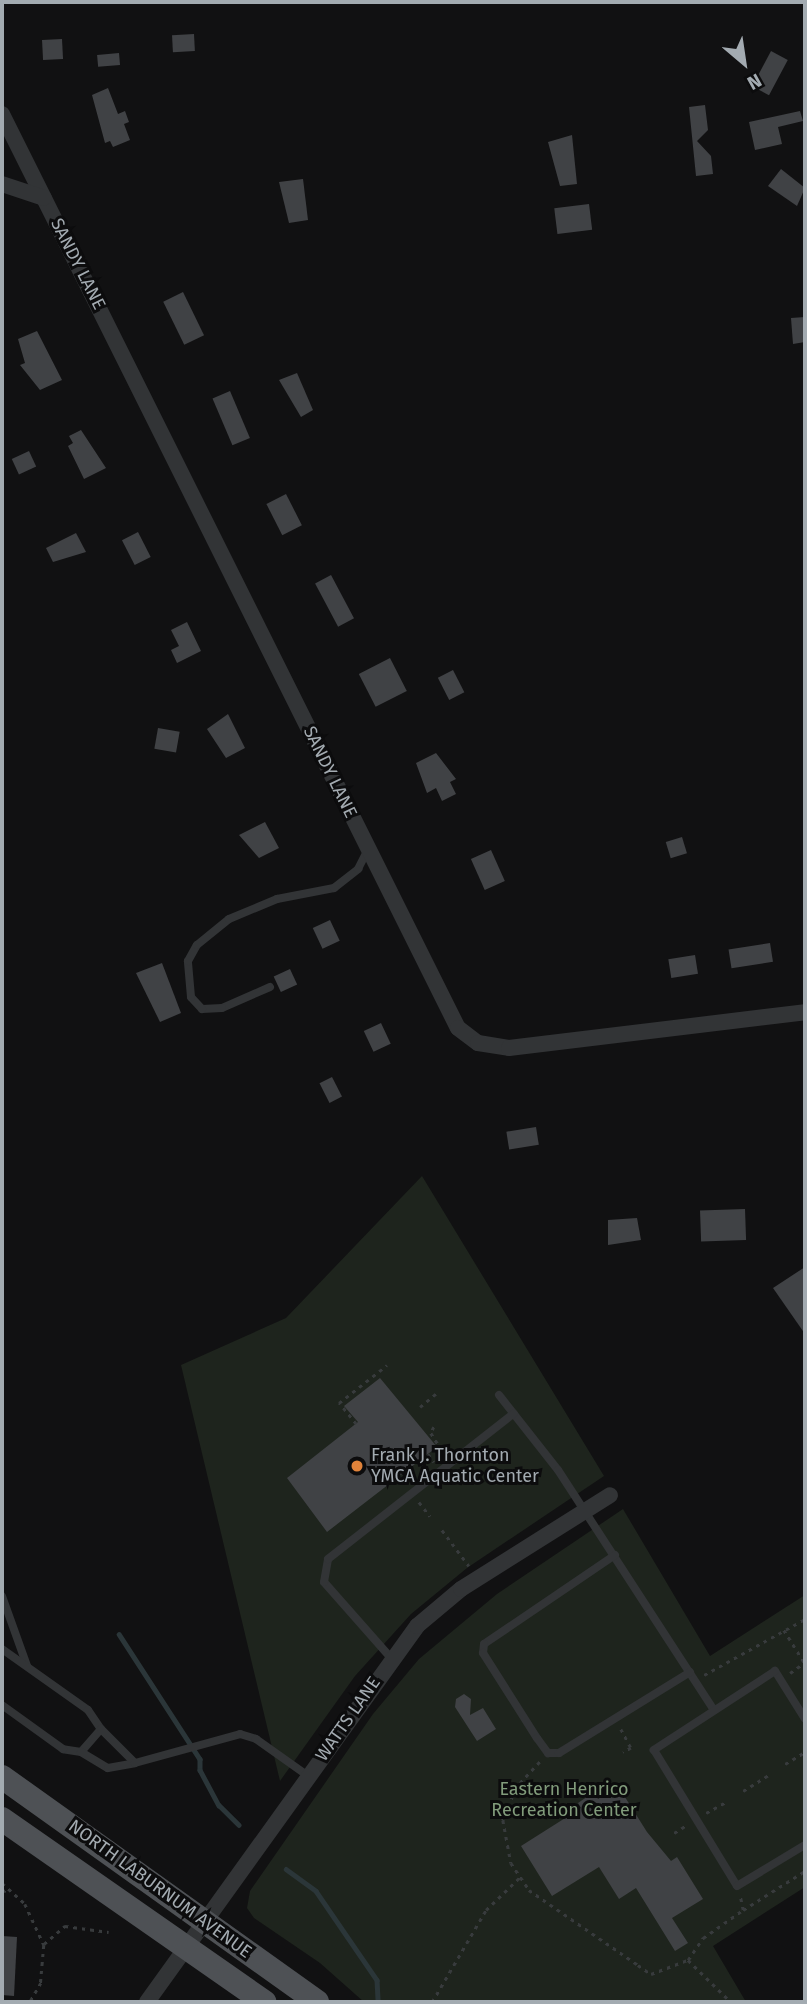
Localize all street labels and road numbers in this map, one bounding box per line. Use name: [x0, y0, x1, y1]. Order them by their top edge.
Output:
street label: SANDY LANE: [46, 215, 110, 313]
street label: SANDY LANE: [299, 723, 361, 821]
street label: WATTS LANE: [311, 1673, 385, 1765]
street label: NORTH LABURNUM AVENUE: [64, 1815, 256, 1963]

